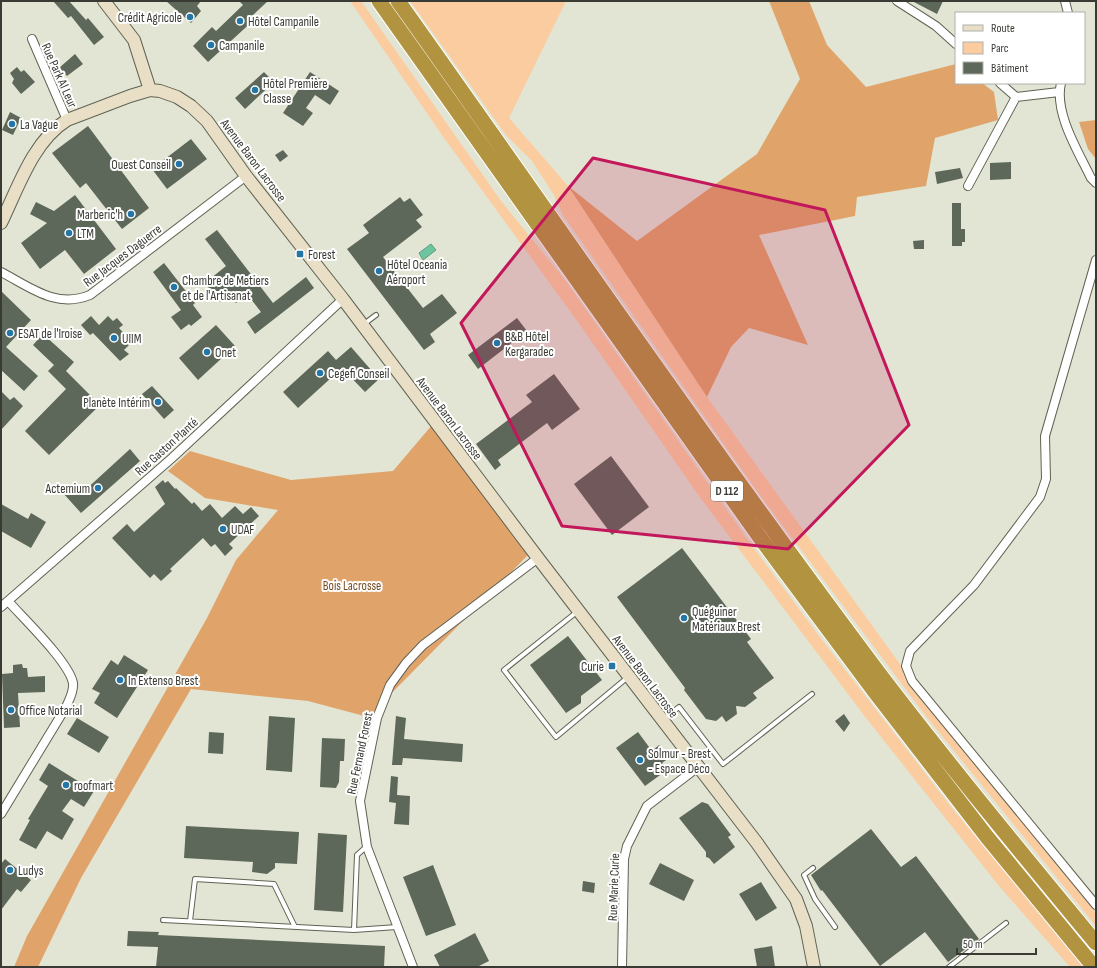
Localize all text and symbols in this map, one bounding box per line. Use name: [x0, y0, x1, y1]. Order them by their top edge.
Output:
place label: Crédit Agricole: [118, 10, 182, 26]
marker: Crédit Agricole: [185, 12, 195, 22]
legend: [955, 12, 1085, 84]
place label: Hôtel Campanile: [248, 14, 319, 30]
marker: Hôtel Campanile: [235, 16, 245, 26]
text: Route: [991, 21, 1015, 36]
place label: Campanile: [219, 38, 264, 54]
marker: Campanile: [206, 40, 216, 50]
street label: Rue Park Al Leur: [38, 41, 81, 110]
text: Parc: [991, 41, 1009, 56]
text: Bâtiment: [991, 61, 1029, 76]
place label: Hôtel Première Classe: [263, 76, 328, 107]
marker: Hôtel Première Classe: [250, 85, 260, 95]
street label: Avenue Baron Lacrosse: [216, 115, 290, 205]
place label: La Vague: [20, 117, 58, 133]
marker: La Vague: [7, 119, 17, 129]
place label: Ouest Conseil: [111, 157, 171, 173]
marker: Ouest Conseil: [174, 159, 184, 169]
place label: Marberic'h: [77, 207, 123, 223]
marker: Marberic'h: [126, 209, 136, 219]
street label: Rue Jacques Daguerre: [80, 221, 165, 290]
place label: LTM: [77, 226, 94, 242]
marker: LTM: [64, 228, 74, 238]
place label: Forest: [308, 247, 336, 263]
marker: Forest: [295, 249, 305, 259]
place label: Hôtel Oceania Aéroport: [386, 257, 447, 288]
marker: Hôtel Oceania Aéroport: [374, 266, 384, 276]
place label: Chambre de Metiers et de l'Artisanat: [182, 273, 269, 304]
marker: Chambre de Metiers et de l'Artisanat: [169, 282, 179, 292]
place label: ESAT de l'Iroise: [18, 326, 82, 342]
marker: ESAT de l'Iroise: [5, 328, 15, 338]
place label: B&B Hôtel Kergaradec: [505, 329, 554, 360]
place label: UIIM: [122, 331, 142, 347]
marker: UIIM: [109, 333, 119, 343]
marker: B&B Hôtel Kergaradec: [492, 338, 502, 348]
place label: Onet: [215, 345, 236, 361]
marker: Onet: [202, 347, 212, 357]
place label: Cegefi Conseil: [328, 366, 389, 382]
marker: Cegefi Conseil: [315, 368, 325, 378]
street label: Avenue Baron Lacrosse: [412, 373, 486, 463]
place label: Planète Intérim: [83, 395, 150, 411]
marker: Planète Intérim: [153, 397, 163, 407]
street label: Rue Gaston Planté: [132, 414, 202, 479]
place label: Actemium: [45, 481, 90, 497]
road number: D 112: [711, 481, 743, 501]
marker: Actemium: [93, 483, 103, 493]
place label: UDAF: [231, 522, 254, 538]
marker: UDAF: [218, 524, 228, 534]
park label: Bois Lacrosse: [323, 578, 381, 594]
place label: Quéguiner Matériaux Brest: [692, 604, 761, 635]
marker: Quéguiner Matériaux Brest: [679, 613, 689, 623]
street label: Avenue Baron Lacrosse: [608, 631, 682, 721]
place label: Curie: [581, 659, 604, 675]
marker: Curie: [607, 661, 617, 671]
place label: In Extenso Brest: [128, 673, 198, 689]
marker: In Extenso Brest: [115, 675, 125, 685]
place label: Office Notarial: [19, 703, 82, 719]
marker: Office Notarial: [6, 705, 16, 715]
street label: Rue Fernand Forest: [343, 711, 376, 796]
place label: Solmur - Brest - Espace Déco: [648, 746, 711, 777]
marker: Solmur - Brest - Espace Déco: [635, 755, 645, 765]
place label: roofmart: [74, 778, 113, 794]
marker: roofmart: [61, 780, 71, 790]
street label: Rue Marie Curie: [605, 853, 623, 921]
place label: Ludys: [18, 863, 44, 879]
marker: Ludys: [5, 865, 15, 875]
scale bar: [957, 930, 1036, 956]
text: 50 m: [963, 937, 983, 952]

